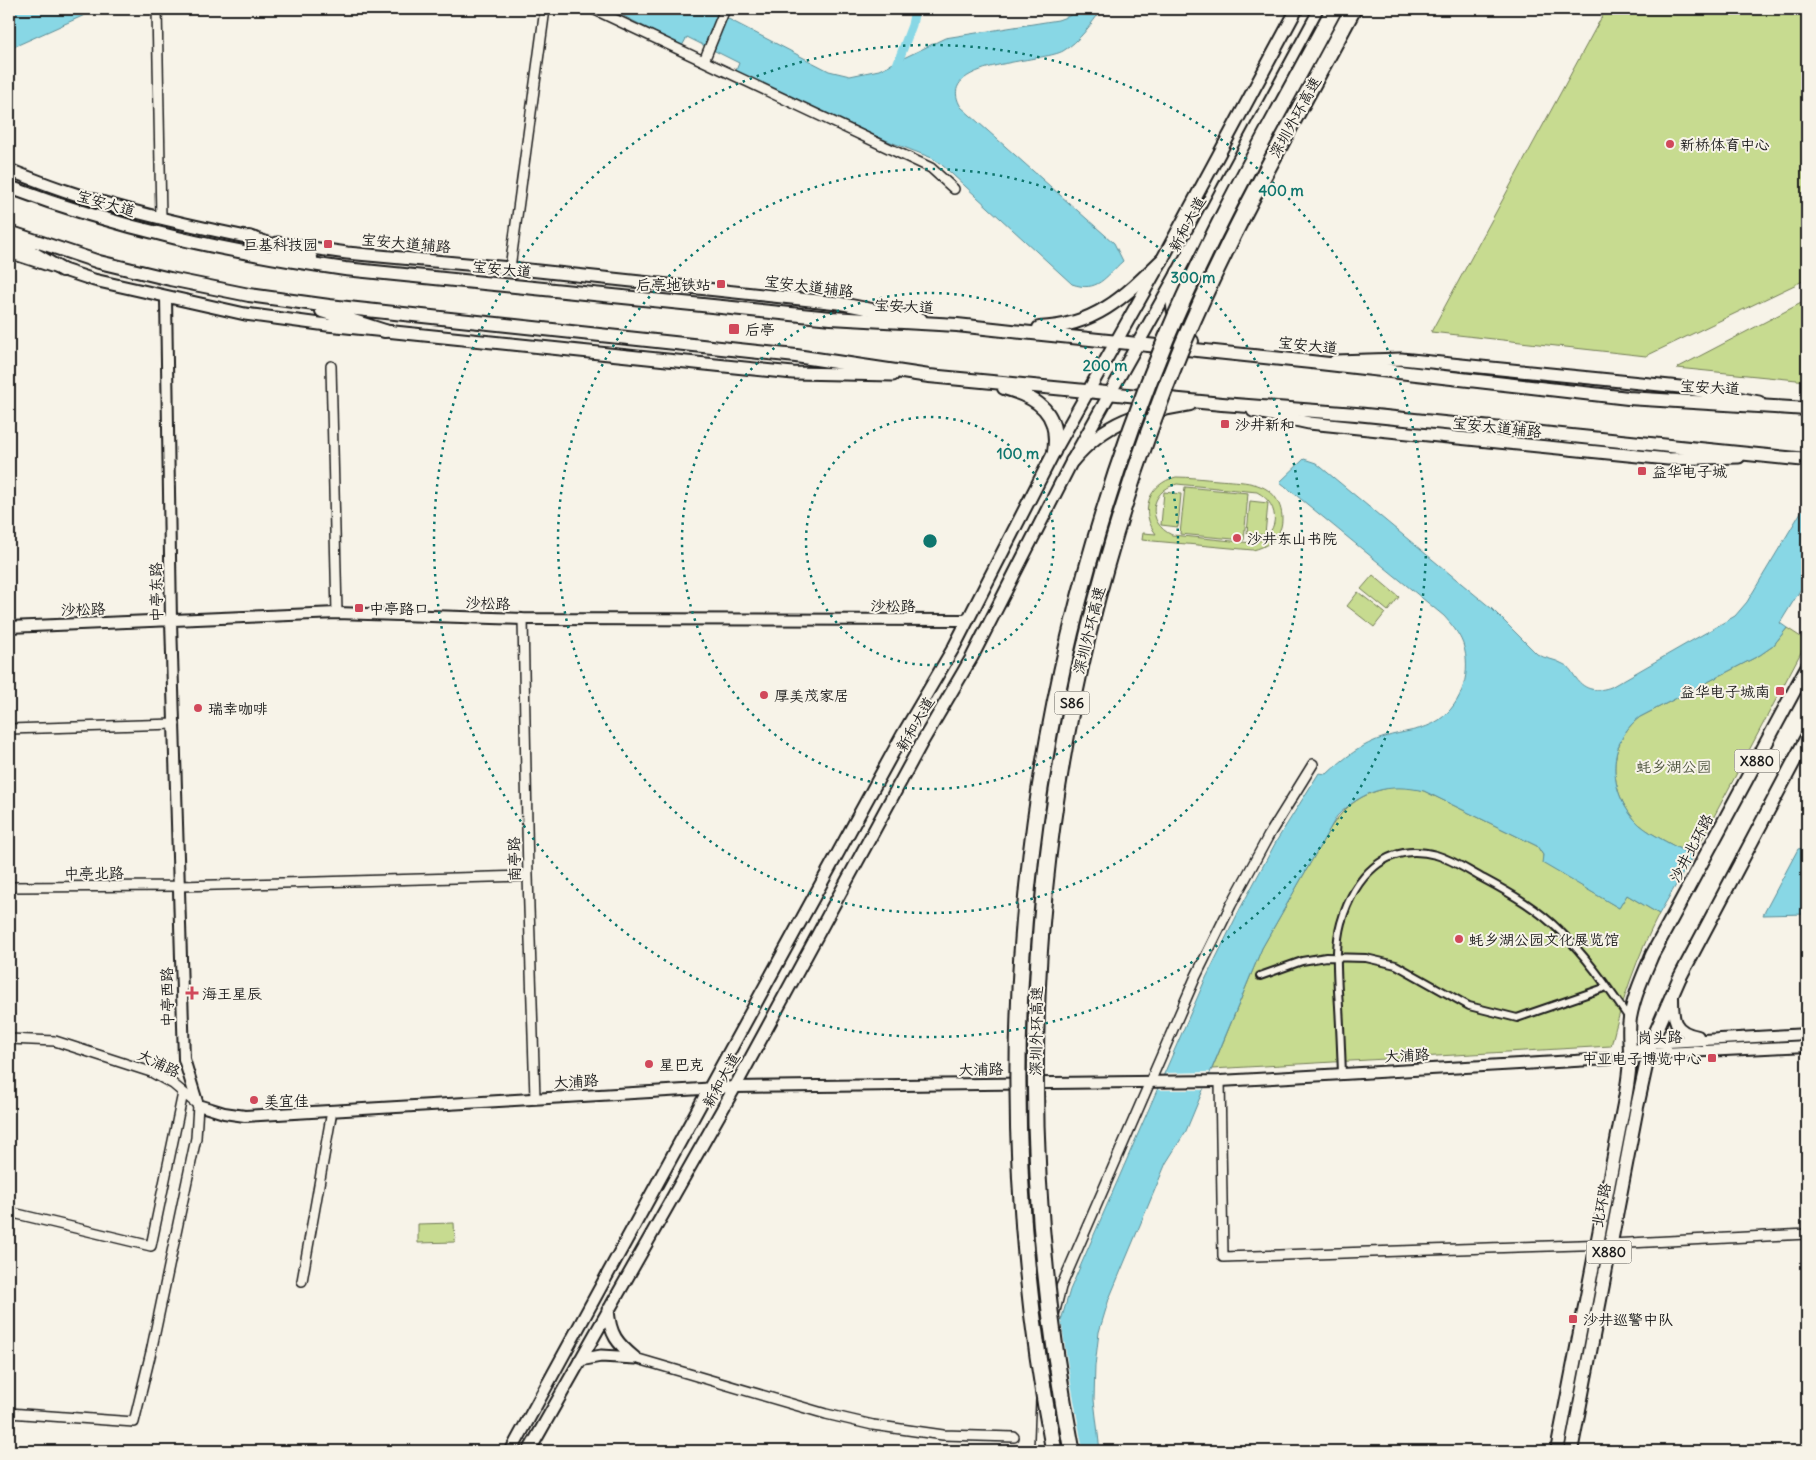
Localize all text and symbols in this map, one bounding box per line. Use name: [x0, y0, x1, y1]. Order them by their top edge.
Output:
street label: 深圳外环高速: [1265, 73, 1325, 161]
place label: 新桥体育中心: [1680, 135, 1770, 154]
marker: 新桥体育中心: [1664, 138, 1676, 150]
text: 400 m: [1258, 181, 1304, 200]
street label: 宝安大道: [75, 186, 137, 220]
street label: 新和大道: [1165, 193, 1209, 255]
street label: 宝安大道辅路: [360, 230, 452, 256]
place label: 巨基科技园: [243, 235, 318, 254]
marker: 巨基科技园: [322, 238, 334, 250]
street label: 宝安大道: [471, 256, 533, 282]
text: 300 m: [1171, 268, 1216, 287]
street label: 宝安大道辅路: [763, 271, 855, 301]
place label: 后亭地铁站: [636, 275, 711, 294]
marker: 后亭地铁站: [715, 278, 727, 290]
street label: 宝安大道: [874, 295, 934, 317]
place label: 后亭: [745, 320, 775, 339]
marker: 后亭: [727, 322, 741, 336]
street label: 宝安大道: [1277, 332, 1339, 358]
text: 200 m: [1083, 356, 1127, 375]
street label: 宝安大道: [1680, 376, 1740, 398]
street label: 宝安大道辅路: [1451, 413, 1543, 441]
place label: 沙井新和: [1235, 415, 1295, 434]
marker: 沙井新和: [1219, 418, 1231, 430]
text: 100 m: [997, 444, 1039, 463]
place label: 益华电子城: [1652, 462, 1727, 481]
marker: 益华电子城: [1636, 465, 1648, 477]
place label: 沙井东山书院: [1247, 529, 1337, 548]
centre of rings: [921, 532, 939, 550]
marker: 沙井东山书院: [1231, 532, 1243, 544]
street label: 中亭东路: [146, 562, 166, 622]
street label: 深圳外环高速: [1069, 584, 1109, 676]
street label: 沙松路: [465, 593, 511, 613]
street label: 沙松路: [870, 596, 916, 615]
street label: 沙松路: [60, 599, 106, 619]
place label: 中亭路口: [369, 599, 429, 618]
marker: 中亭路口: [353, 602, 365, 614]
place label: 益华电子城南: [1680, 682, 1770, 701]
marker: 益华电子城南: [1774, 685, 1786, 697]
place label: 厚美茂家居: [774, 686, 849, 705]
marker: 厚美茂家居: [758, 689, 770, 701]
road number: S86: [1054, 691, 1090, 714]
street label: 新和大道: [892, 693, 938, 755]
place label: 瑞幸咖啡: [208, 699, 268, 718]
marker: 瑞幸咖啡: [192, 702, 204, 714]
road number: X880: [1734, 749, 1780, 772]
park label: 蚝乡湖公园: [1636, 757, 1712, 776]
street label: 沙井北环路: [1665, 810, 1717, 886]
street label: 南亭路: [504, 836, 524, 882]
street label: 中亭北路: [64, 863, 124, 883]
place label: 蚝乡湖公园文化展览馆: [1469, 930, 1619, 949]
marker: 蚝乡湖公园文化展览馆: [1453, 933, 1465, 945]
street label: 中亭西路: [157, 967, 177, 1027]
place label: 海王星辰: [202, 984, 262, 1003]
street label: 深圳外环高速: [1026, 986, 1046, 1076]
marker: 海王星辰: [186, 987, 198, 999]
street label: 岗头路: [1637, 1027, 1683, 1047]
street label: 大浦路: [1384, 1044, 1430, 1066]
street label: 大浦路: [135, 1045, 183, 1081]
street label: 新和大道: [698, 1049, 744, 1111]
place label: 中亚电子博览中心: [1582, 1049, 1702, 1068]
marker: 中亚电子博览中心: [1706, 1052, 1718, 1064]
place label: 星巴克: [659, 1055, 704, 1074]
marker: 星巴克: [643, 1058, 655, 1070]
street label: 大浦路: [958, 1059, 1004, 1079]
street label: 大浦路: [553, 1070, 599, 1092]
place label: 美宜佳: [264, 1091, 309, 1110]
marker: 美宜佳: [248, 1094, 260, 1106]
street label: 北环路: [1587, 1181, 1615, 1229]
road number: X880: [1586, 1240, 1632, 1264]
place label: 沙井巡警中队: [1583, 1310, 1673, 1329]
marker: 沙井巡警中队: [1567, 1313, 1579, 1325]

